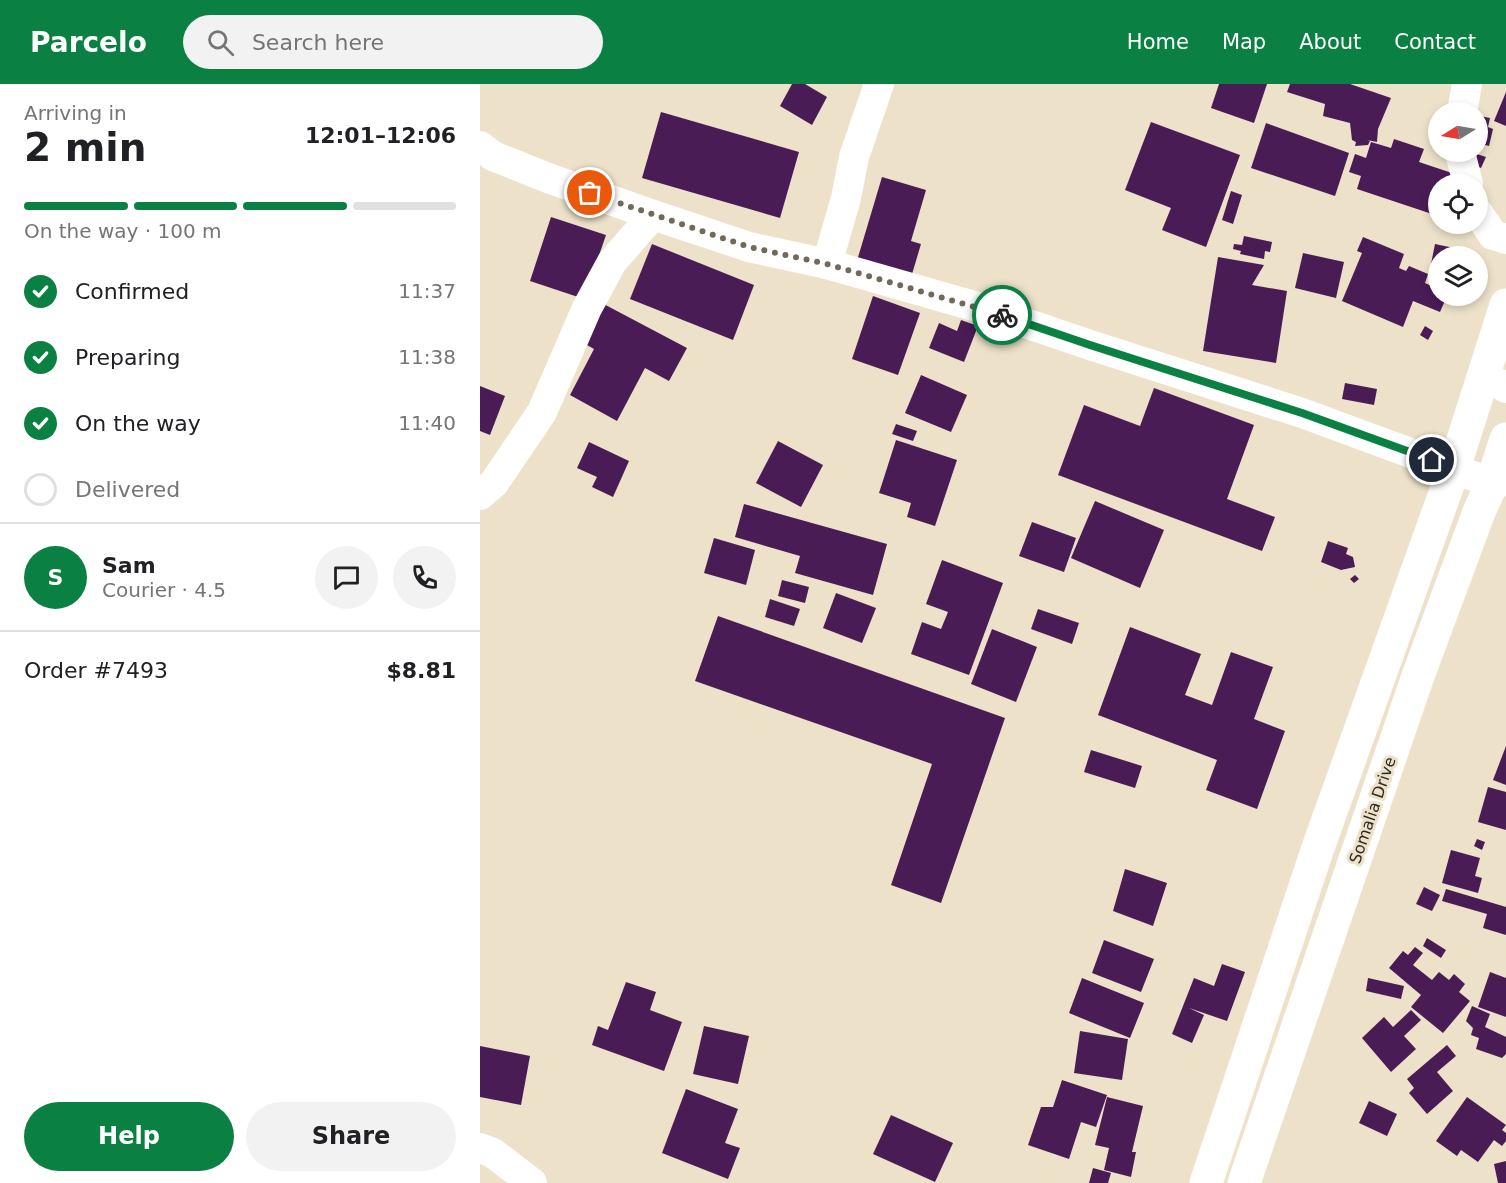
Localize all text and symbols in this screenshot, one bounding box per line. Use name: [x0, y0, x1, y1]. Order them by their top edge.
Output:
search box: [183, 15, 603, 69]
text: Parcelo: [30, 26, 147, 59]
icon: search: [204, 26, 237, 59]
text: Search here: [252, 30, 384, 55]
text: Home: [1127, 30, 1189, 54]
text: Map: [1222, 30, 1266, 54]
text: About: [1299, 30, 1361, 54]
text: Contact: [1394, 30, 1476, 54]
text: Arriving in: [24, 101, 127, 125]
north arrow: [1428, 102, 1488, 162]
map controls: [1428, 102, 1488, 306]
text: 12:01–12:06: [305, 123, 456, 148]
text: 2 min: [24, 125, 146, 170]
pin: [564, 167, 615, 218]
button: locate: [1428, 174, 1488, 234]
icon: bag: [573, 176, 606, 209]
text: On the way · 100 m: [24, 219, 222, 243]
button: layers: [1428, 246, 1488, 306]
icon: check: [24, 275, 57, 308]
text: Confirmed: [75, 279, 189, 304]
text: 11:37: [398, 279, 456, 303]
courier: [972, 285, 1032, 345]
icon: bike: [986, 299, 1019, 332]
icon: check: [24, 341, 57, 374]
text: Preparing: [75, 345, 181, 370]
text: 11:38: [398, 345, 456, 369]
icon: check: [24, 407, 57, 440]
text: On the way: [75, 411, 201, 436]
text: 11:40: [398, 411, 456, 435]
pin: [1406, 434, 1457, 485]
icon: home: [1415, 443, 1448, 476]
text: Delivered: [75, 477, 180, 502]
button: chat: [315, 546, 378, 609]
button: phone: [393, 546, 456, 609]
text: Sam: [102, 553, 156, 578]
text: S: [48, 565, 63, 590]
text: Courier · 4.5: [102, 578, 226, 602]
text: Order #7493: [24, 658, 168, 683]
text: $8.81: [386, 658, 456, 683]
street label: Somalia Drive: [1345, 754, 1400, 866]
button: Help: [24, 1102, 234, 1171]
button: Share: [246, 1102, 456, 1171]

